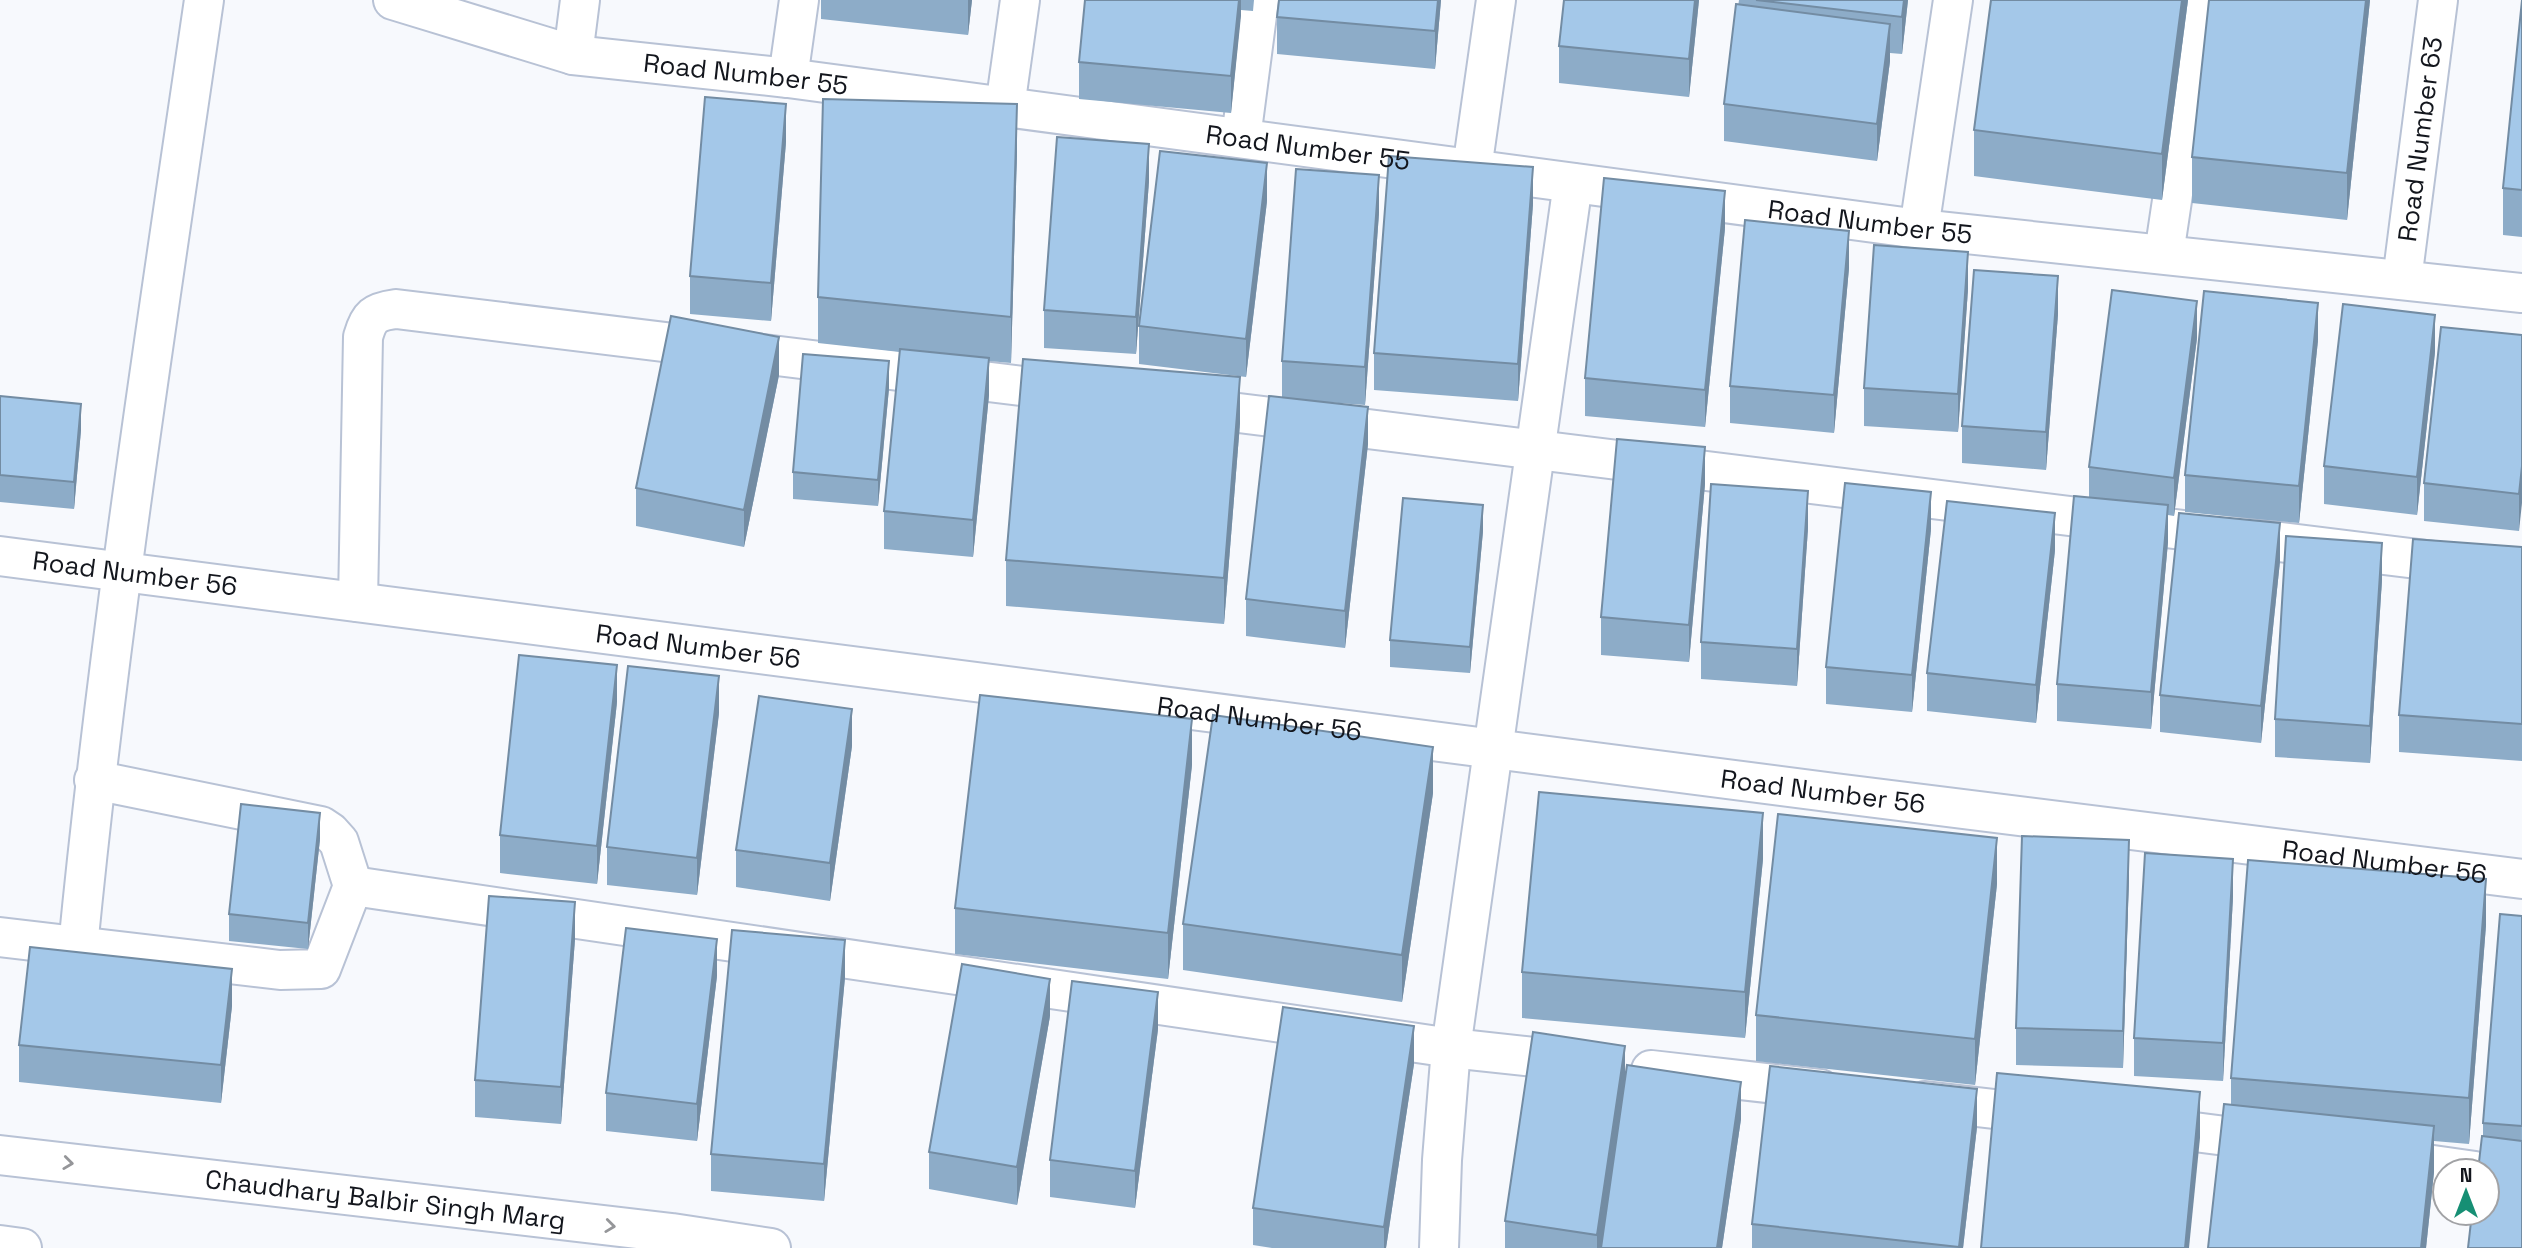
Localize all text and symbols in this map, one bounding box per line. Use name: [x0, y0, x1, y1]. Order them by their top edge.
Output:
street label: Road Number 63: [2390, 35, 2450, 244]
street label: Road Number 55: [642, 46, 850, 103]
street label: Road Number 55: [1204, 117, 1412, 178]
street label: Road Number 55: [1766, 192, 1974, 252]
street label: Road Number 56: [30, 543, 239, 603]
street label: Road Number 56: [594, 616, 803, 676]
street label: Road Number 56: [1155, 689, 1364, 749]
street label: Road Number 56: [1718, 761, 1927, 821]
street label: Road Number 56: [2280, 832, 2489, 891]
one-way arrow: [62, 1156, 74, 1171]
north arrow: [2431, 1157, 2501, 1227]
street label: Chaudhary Balbir Singh Marg: [203, 1162, 567, 1238]
text: N: [2460, 1163, 2472, 1188]
one-way arrow: [604, 1219, 616, 1234]

